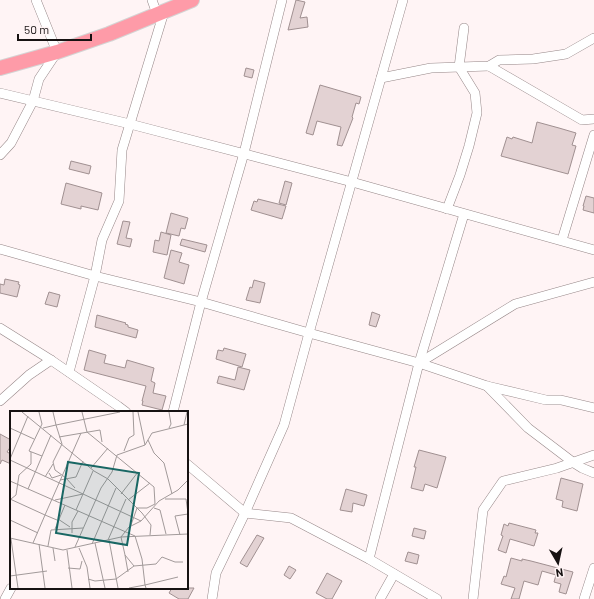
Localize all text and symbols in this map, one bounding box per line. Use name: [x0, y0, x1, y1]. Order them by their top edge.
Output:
scale bar: [18, 16, 91, 42]
text: 50 m: [24, 22, 49, 36]
inset map: [10, 411, 188, 589]
north arrow: [538, 543, 578, 583]
text: N: [555, 566, 564, 580]

